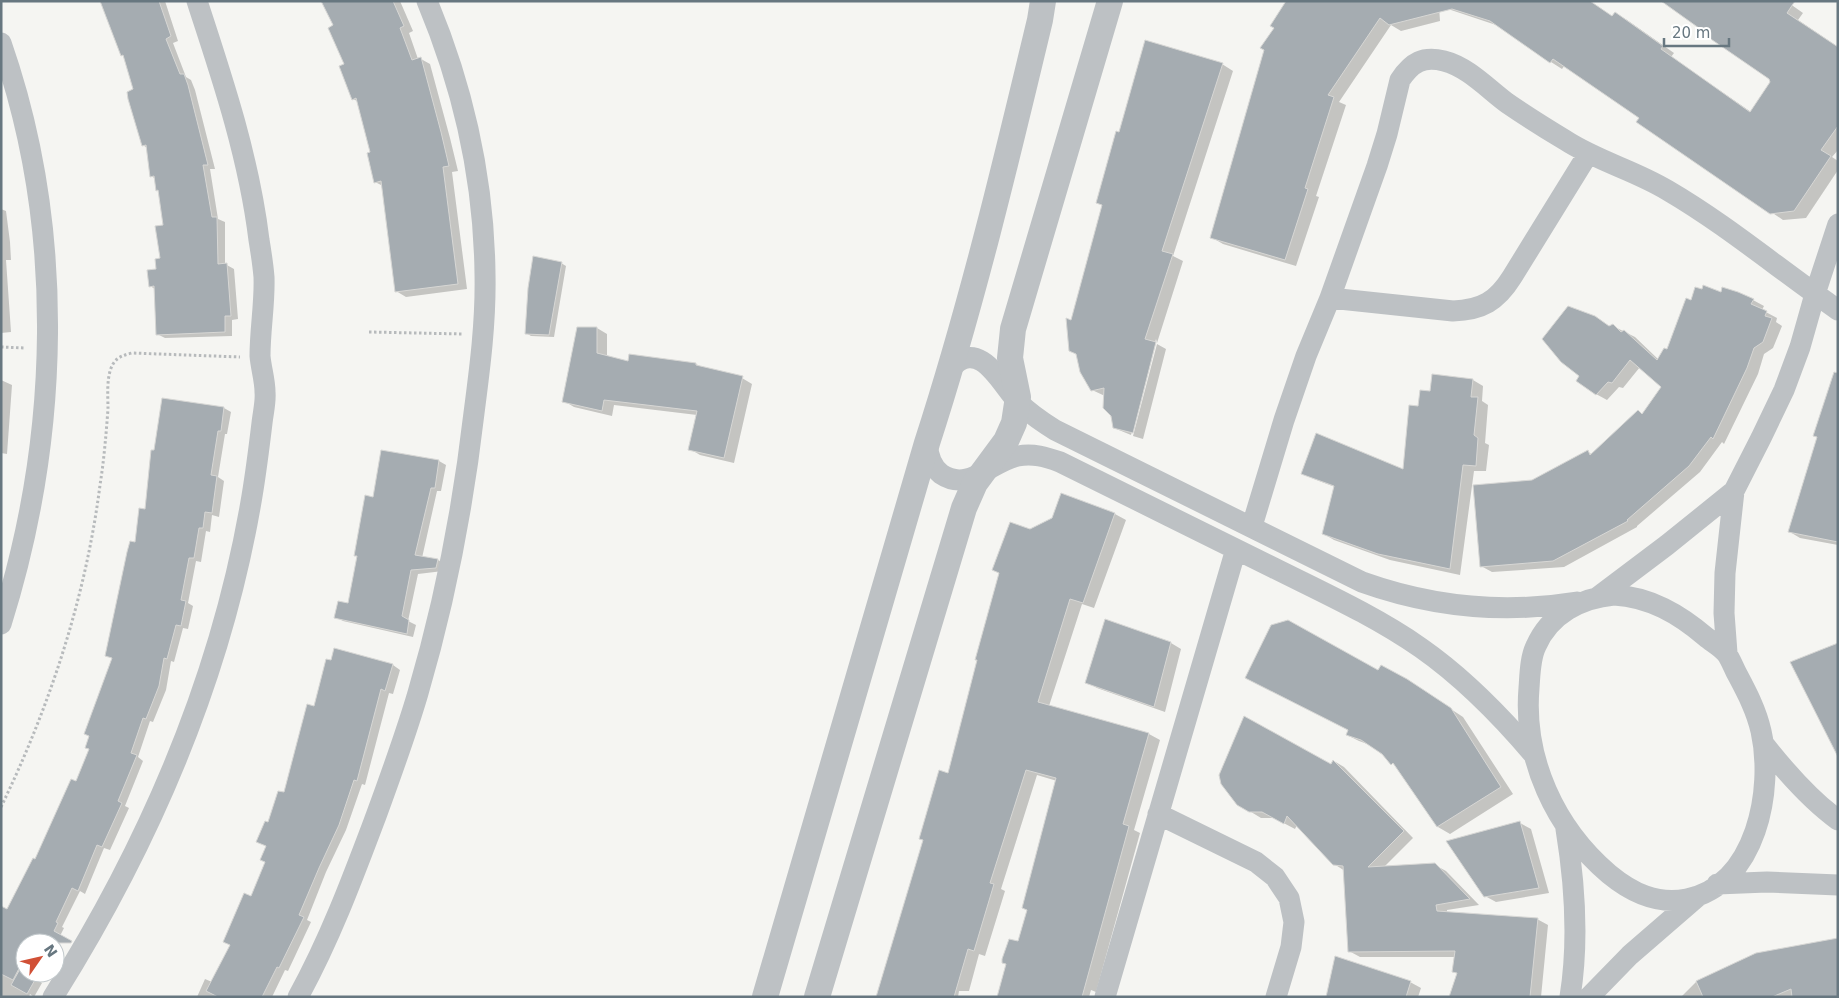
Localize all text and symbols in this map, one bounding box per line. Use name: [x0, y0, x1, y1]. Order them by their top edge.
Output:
scale bar: [1664, 15, 1729, 47]
text: 20 m: [1672, 24, 1710, 42]
north arrow: [15, 933, 65, 983]
text: N: [41, 941, 61, 960]

